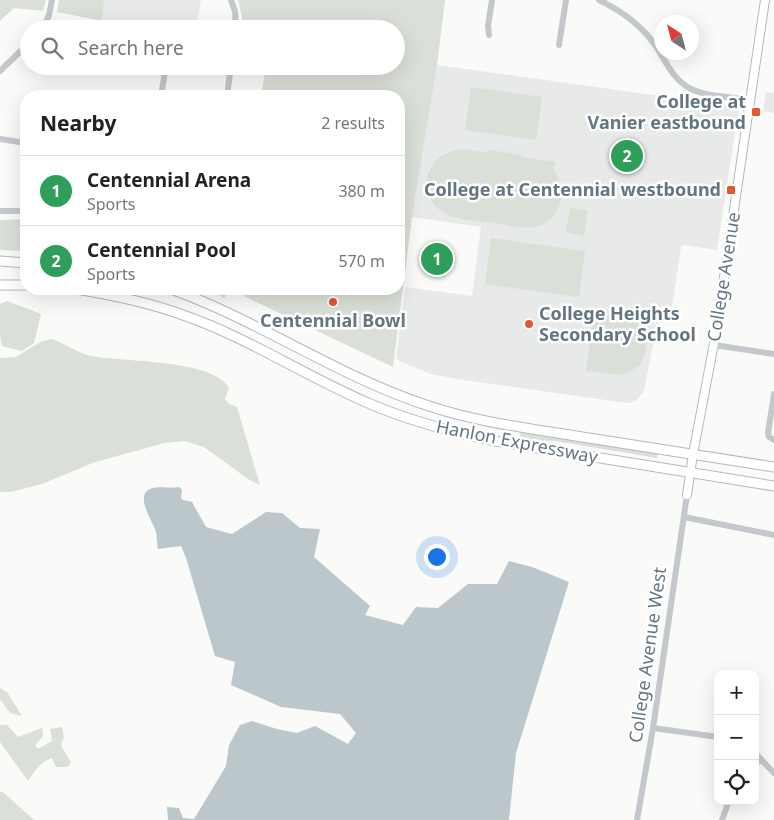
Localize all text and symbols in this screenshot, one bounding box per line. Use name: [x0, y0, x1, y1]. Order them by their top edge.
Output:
north arrow: [654, 15, 699, 60]
search box: [20, 20, 405, 75]
icon: search: [38, 34, 66, 62]
text: Search here: [78, 35, 184, 61]
place label: College at Vanier eastbound: [588, 89, 746, 134]
marker: College at Vanier eastbound: [750, 106, 762, 118]
text: Nearby: [40, 109, 116, 137]
text: 2 results: [321, 112, 385, 134]
pin: 2: [611, 137, 643, 175]
text: Centennial Arena: [87, 167, 251, 193]
place label: College at Centennial westbound: [424, 177, 721, 201]
text: 1: [51, 180, 61, 202]
text: 380 m: [338, 180, 385, 202]
marker: College at Centennial westbound: [725, 184, 737, 196]
text: Sports: [87, 193, 135, 215]
street label: College Avenue: [701, 210, 745, 343]
text: Centennial Pool: [87, 237, 236, 263]
pin: 1: [421, 240, 453, 278]
text: 2: [51, 250, 61, 272]
text: 570 m: [338, 250, 385, 272]
text: Sports: [87, 263, 135, 285]
marker: Centennial Bowl: [327, 296, 339, 308]
place label: College Heights Secondary School: [539, 301, 696, 346]
place label: Centennial Bowl: [260, 308, 406, 332]
marker: College Heights Secondary School: [523, 318, 535, 330]
street label: Hanlon Expressway: [434, 414, 601, 469]
your location: [424, 544, 450, 570]
street label: College Avenue West: [623, 565, 671, 744]
map controls: [714, 670, 759, 805]
button: +: [714, 670, 759, 715]
button: −: [714, 715, 759, 760]
button: locate: [714, 760, 759, 805]

